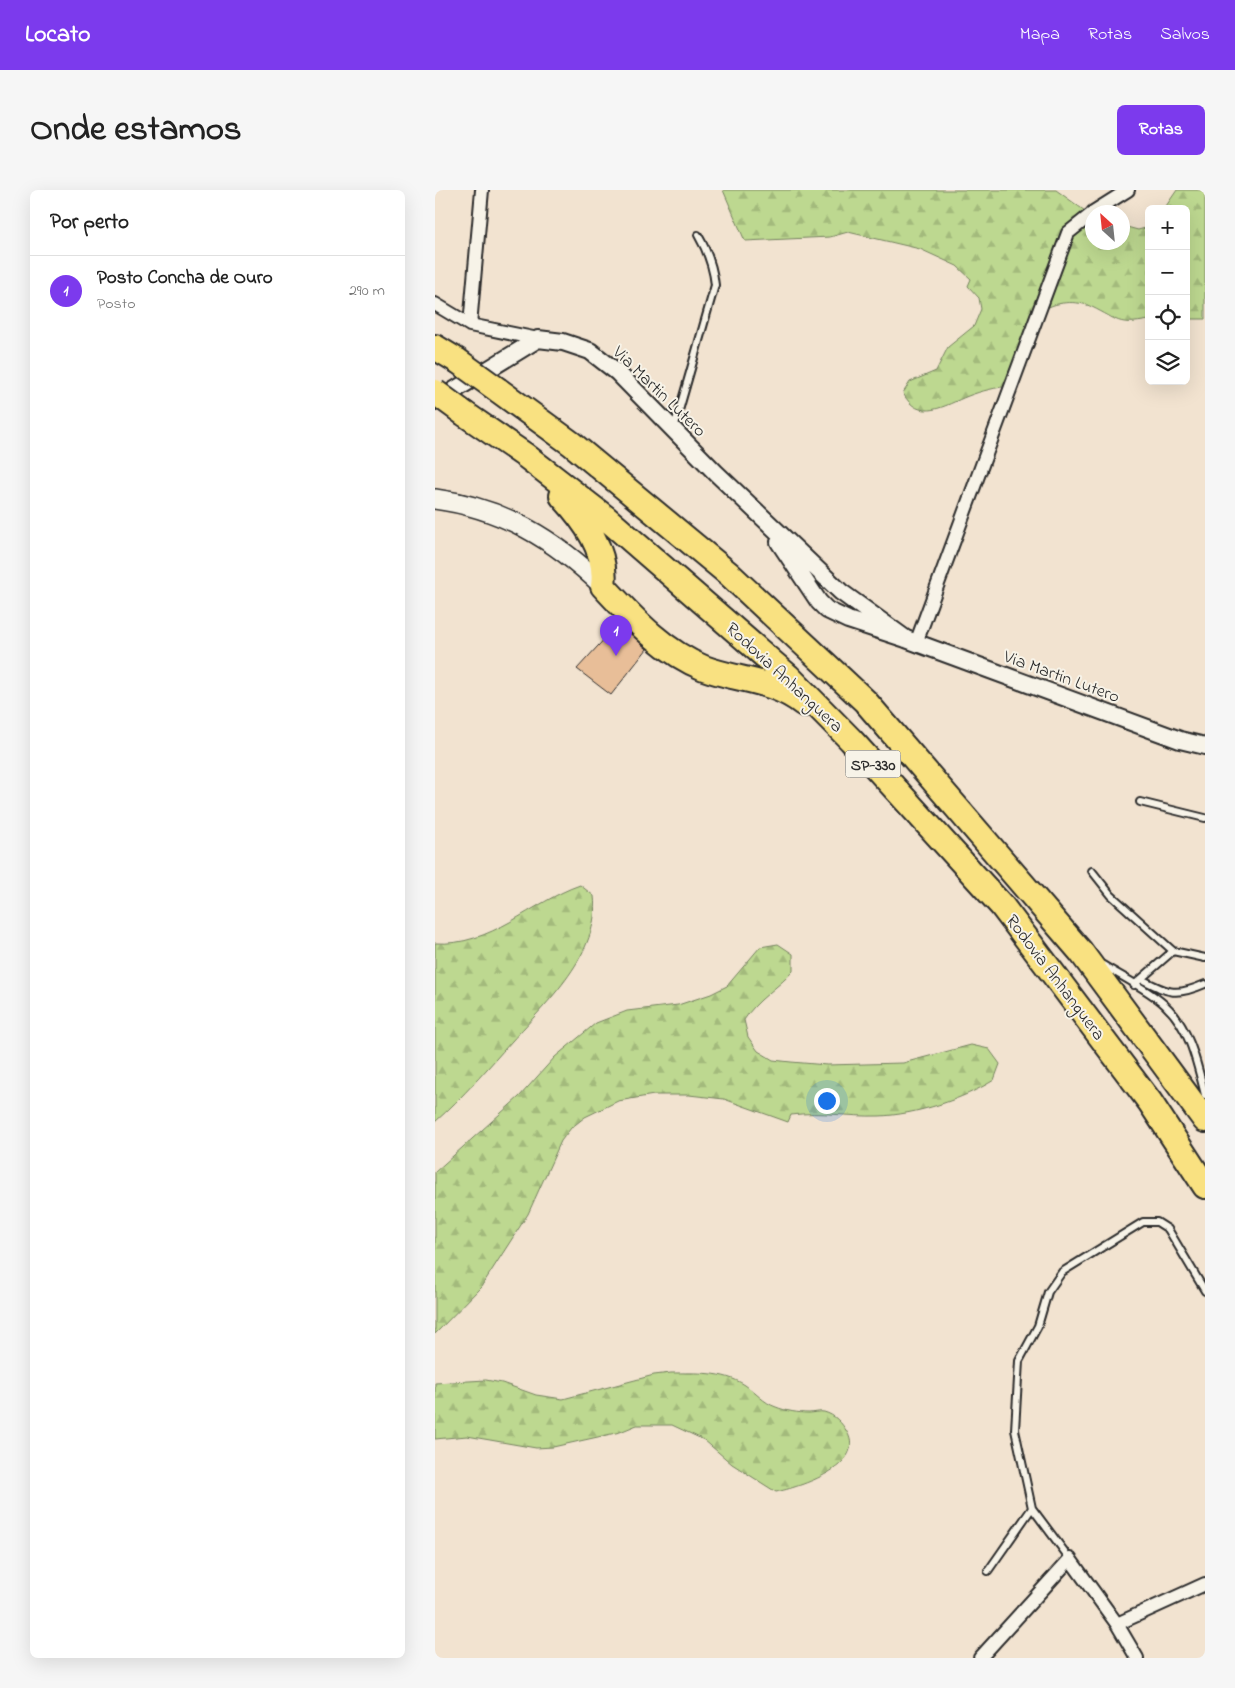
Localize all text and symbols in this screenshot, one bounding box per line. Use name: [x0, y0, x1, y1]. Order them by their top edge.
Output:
text: Locato: [25, 18, 91, 53]
text: Mapa: [1020, 22, 1060, 48]
text: Rotas: [1088, 22, 1132, 48]
text: Salvos: [1160, 22, 1210, 48]
text: Onde estamos: [30, 105, 242, 156]
button: Rotas: [1117, 105, 1205, 155]
north arrow: [1085, 205, 1130, 250]
map controls: [1145, 205, 1190, 385]
button: +: [1145, 205, 1190, 250]
text: Por perto: [50, 208, 129, 238]
button: −: [1145, 250, 1190, 295]
text: Posto Concha de Ouro: [97, 265, 273, 292]
text: 1: [63, 279, 69, 303]
text: 290 m: [349, 279, 385, 303]
text: Posto: [97, 292, 135, 316]
button: locate: [1145, 295, 1190, 340]
street label: Via Martin Lutero: [605, 340, 711, 444]
button: layers: [1145, 340, 1190, 385]
pin: 1: [600, 615, 632, 656]
street label: Rodovia Anhanguera: [718, 617, 848, 741]
street label: Via Martin Lutero: [999, 645, 1123, 711]
road number: SP-330: [845, 750, 901, 778]
street label: Rodovia Anhanguera: [997, 910, 1111, 1047]
your location: [814, 1088, 840, 1114]

